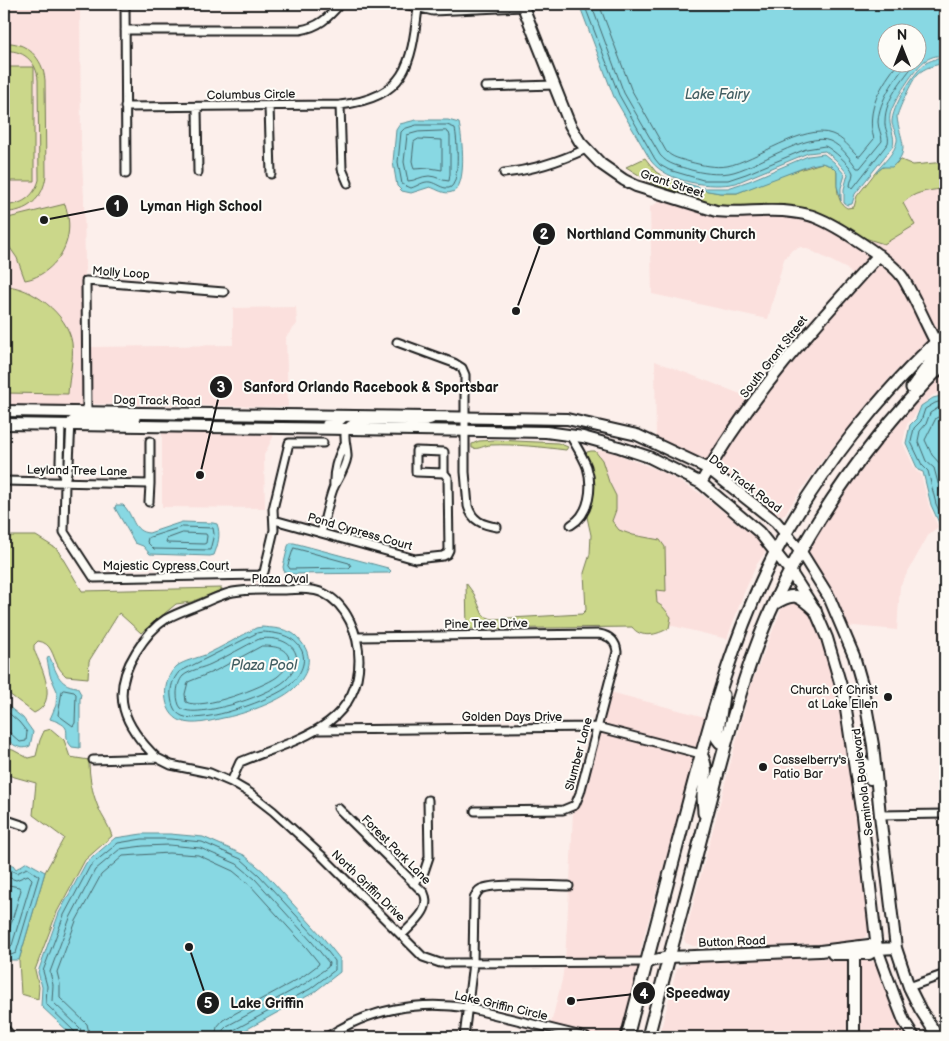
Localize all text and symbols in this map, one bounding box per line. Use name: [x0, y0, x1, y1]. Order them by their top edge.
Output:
north arrow: [876, 22, 926, 72]
text: N: [897, 27, 907, 44]
water label: Lake Fairy: [685, 86, 750, 103]
street label: Columbus Circle: [206, 87, 296, 103]
street label: Grant Street: [638, 167, 706, 201]
callout: Lyman High School: [105, 191, 272, 220]
text: 1: [114, 197, 120, 216]
text: Lyman High School: [140, 198, 262, 215]
callout: Northland Community Church: [531, 219, 766, 248]
text: 2: [540, 225, 549, 244]
text: Northland Community Church: [566, 226, 756, 243]
street label: Molly Loop: [92, 264, 150, 282]
street label: South Grant Street: [737, 313, 811, 401]
callout: Sanford Orlando Racebook & Sportsbar: [208, 372, 508, 401]
text: 3: [217, 378, 226, 397]
text: Sanford Orlando Racebook & Sportsbar: [244, 379, 499, 396]
street label: Dog Track Road: [113, 393, 201, 409]
street label: Dog Track Road: [706, 452, 784, 516]
street label: Leyland Tree Lane: [27, 463, 127, 479]
street label: Pond Cypress Court: [306, 510, 414, 554]
street label: Majestic Cypress Court: [103, 559, 230, 574]
street label: Plaza Oval: [252, 572, 308, 587]
street label: Pine Tree Drive: [444, 616, 528, 632]
water label: Plaza Pool: [231, 657, 298, 674]
place label: Church of Christ at Lake Ellen: [790, 683, 878, 712]
marker: Church of Christ at Lake Ellen: [882, 691, 894, 703]
street label: Golden Days Drive: [462, 710, 562, 725]
street label: Slumber Lane: [562, 716, 596, 792]
street label: Seminola Boulevard: [849, 727, 877, 836]
place label: Casselberry's Patio Bar: [773, 753, 846, 782]
marker: Casselberry's Patio Bar: [757, 761, 769, 773]
street label: Forest Park Lane: [358, 812, 434, 888]
street label: North Griffin Drive: [328, 847, 408, 925]
street label: Button Road: [698, 933, 766, 951]
callout: Speedway: [631, 979, 740, 1008]
text: 4: [640, 985, 649, 1004]
text: Speedway: [666, 985, 730, 1002]
street label: Lake Griffin Circle: [453, 988, 549, 1024]
callout: Lake Griffin: [195, 989, 314, 1018]
text: 5: [204, 994, 213, 1013]
text: Lake Griffin: [230, 995, 304, 1012]

